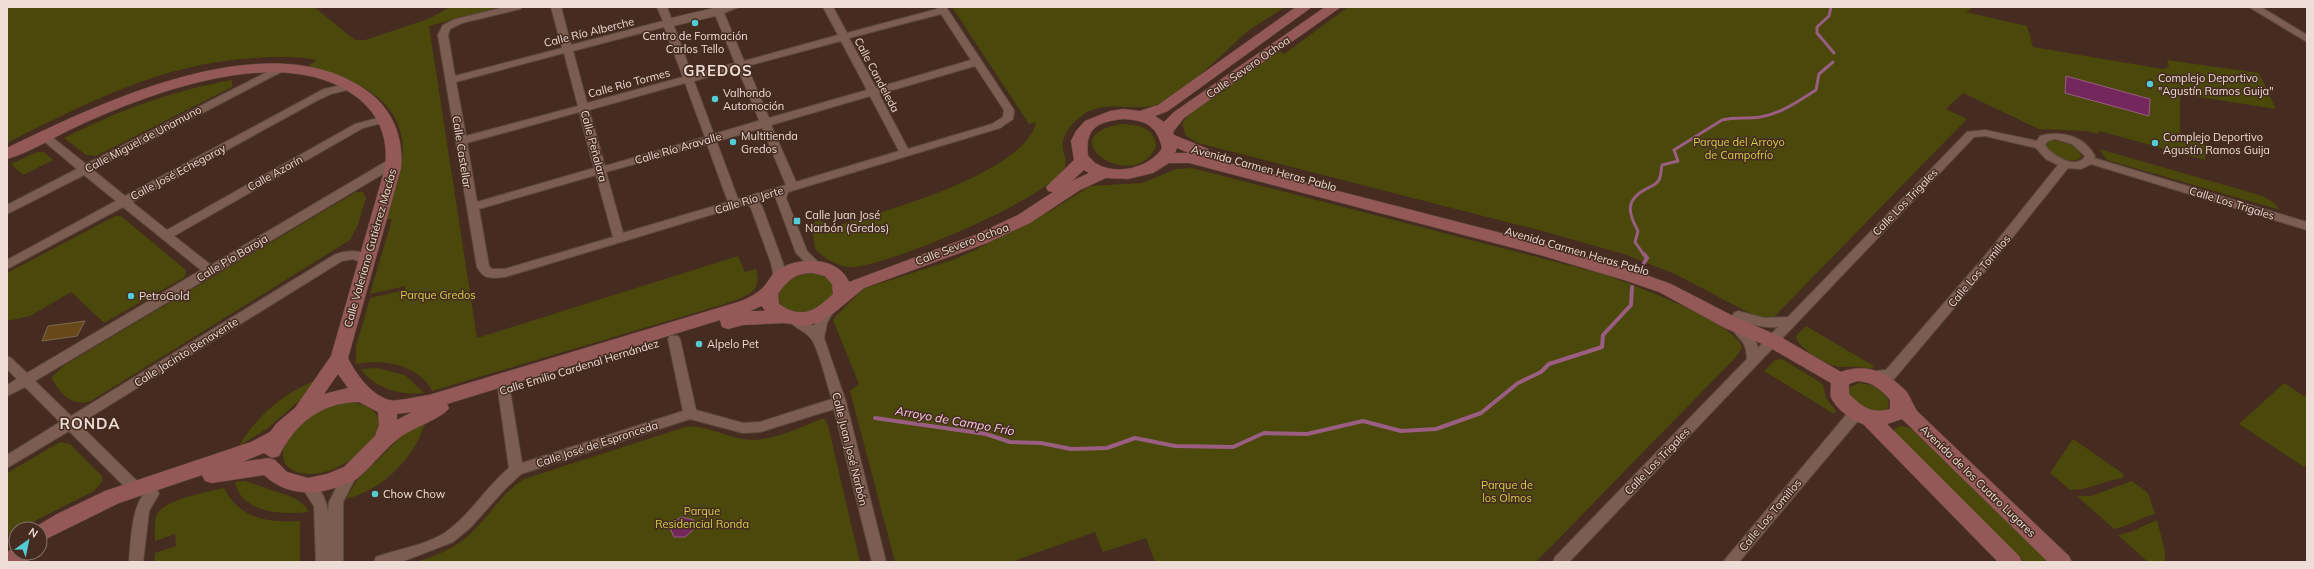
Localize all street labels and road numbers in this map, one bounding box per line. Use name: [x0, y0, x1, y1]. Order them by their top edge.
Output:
street label: Calle Río Alberche: [542, 14, 636, 50]
street label: Calle Severo Ochoa: [1203, 33, 1293, 101]
street label: Calle Candeleda: [851, 35, 903, 115]
street label: Calle Río Tormes: [586, 65, 672, 101]
street label: Calle Miguel de Unamuno: [82, 102, 204, 176]
street label: Calle Peñalara: [578, 109, 610, 183]
street label: Calle Castellar: [449, 115, 475, 189]
street label: Calle Río Aravalle: [633, 129, 723, 167]
street label: Calle José Echegaray: [128, 141, 228, 203]
street label: Avenida Carmen Heras Pablo: [1190, 142, 1338, 194]
street label: Calle Azorín: [245, 152, 305, 194]
street label: Calle Los Trigales: [1869, 165, 1941, 239]
street label: Calle Valeriano Gutiérrez Macías: [341, 167, 399, 329]
street label: Calle Río Jerte: [713, 183, 785, 217]
street label: Calle Los Trigales: [2188, 183, 2276, 223]
street label: Calle Severo Ochoa: [913, 220, 1011, 268]
street label: Avenida Carmen Heras Pablo: [1503, 224, 1651, 278]
street label: Calle Pío Baroja: [194, 231, 270, 285]
street label: Calle Los Tomillos: [1945, 232, 2013, 310]
street label: Calle Jacinto Benavente: [131, 314, 241, 390]
street label: Calle Emilio Cardenal Hernández: [497, 336, 661, 398]
street label: Calle Juan José Narbón: [829, 391, 871, 507]
street label: Calle José de Espronceda: [534, 418, 660, 470]
street label: Avenida de los Cuatro Lugares: [1917, 422, 2039, 540]
street label: Calle Los Trigales: [1621, 424, 1693, 498]
street label: Calle Los Tomillos: [1736, 476, 1804, 554]

